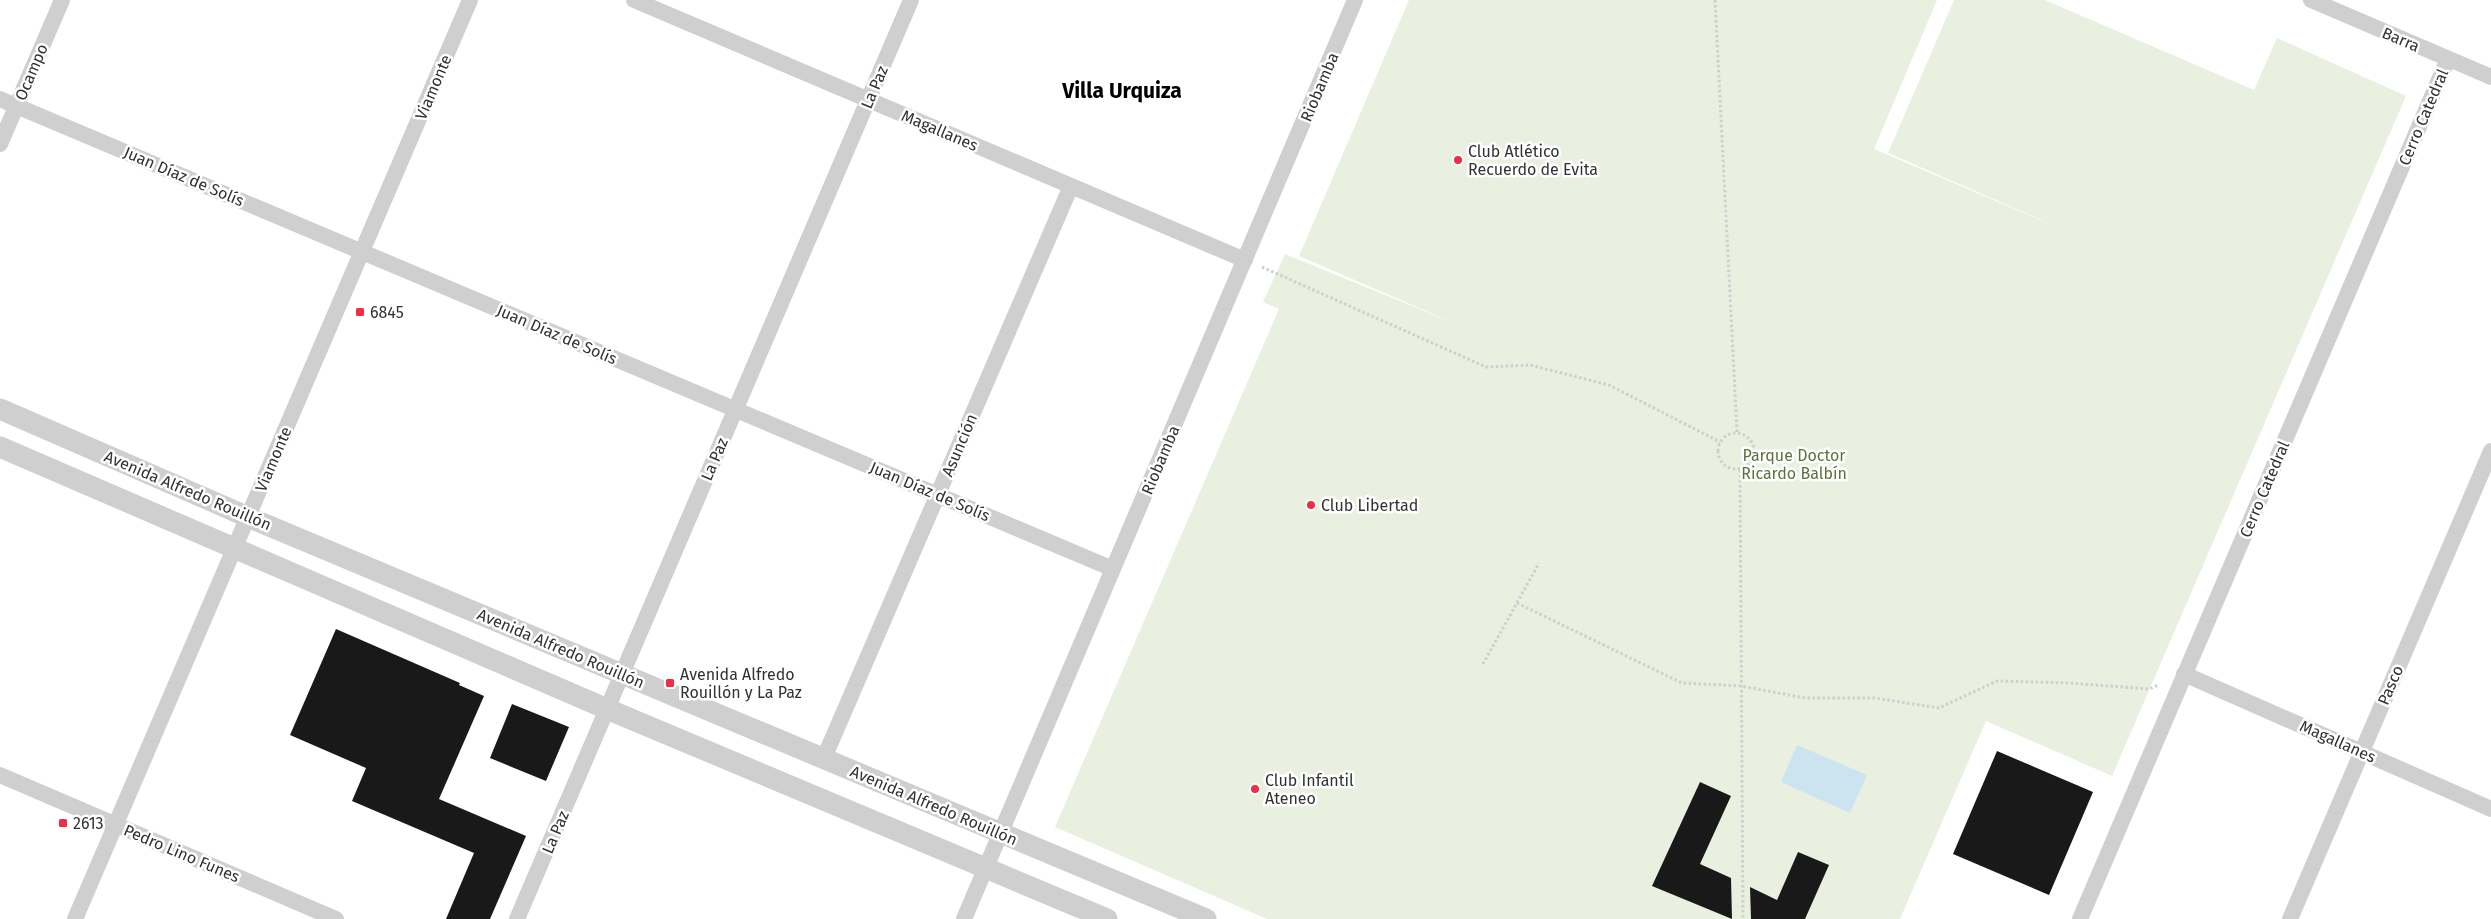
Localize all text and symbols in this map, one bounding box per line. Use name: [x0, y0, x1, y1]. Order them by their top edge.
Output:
street label: Barra: [2379, 23, 2422, 56]
street label: Ocampo: [11, 41, 52, 103]
street label: Riobamba: [1296, 50, 1343, 125]
street label: Viamonte: [411, 52, 456, 123]
street label: La Paz: [857, 63, 892, 112]
street label: Cerro Catedral: [2395, 66, 2452, 168]
district label: Villa Urquiza: [1061, 78, 1182, 104]
street label: Magallanes: [899, 106, 981, 155]
place label: Club Atlético Recuerdo de Evita: [1468, 142, 1598, 179]
street label: Juan Díaz de Solís: [121, 143, 247, 210]
marker: Club Atlético Recuerdo de Evita: [1452, 154, 1464, 166]
street label: Juan Díaz de Solís: [494, 301, 620, 368]
place label: 6845: [370, 303, 404, 322]
marker: 6845: [354, 306, 366, 318]
street label: Asunción: [938, 411, 981, 479]
street label: Riobamba: [1137, 423, 1184, 498]
street label: Viamonte: [251, 424, 296, 495]
street label: La Paz: [697, 435, 732, 484]
street label: Cerro Catedral: [2236, 438, 2293, 540]
park label: Parque Doctor Ricardo Balbín: [1741, 446, 1847, 483]
street label: Avenida Alfredo Rouillón: [101, 447, 274, 534]
street label: Juan Díaz de Solís: [867, 458, 993, 525]
place label: Club Libertad: [1321, 496, 1418, 515]
marker: Club Libertad: [1305, 499, 1317, 511]
street label: Avenida Alfredo Rouillón: [474, 605, 647, 692]
street label: Pasco: [2374, 663, 2407, 708]
place label: Avenida Alfredo Rouillón y La Paz: [680, 665, 802, 702]
marker: Avenida Alfredo Rouillón y La Paz: [664, 677, 676, 689]
street label: Magallanes: [2297, 716, 2379, 767]
street label: Avenida Alfredo Rouillón: [847, 762, 1020, 849]
place label: Club Infantil Ateneo: [1265, 771, 1354, 808]
marker: Club Infantil Ateneo: [1249, 783, 1261, 795]
street label: La Paz: [538, 808, 573, 857]
place label: 2613: [73, 814, 104, 833]
marker: 2613: [57, 817, 69, 829]
street label: Pedro Lino Funes: [121, 820, 243, 886]

